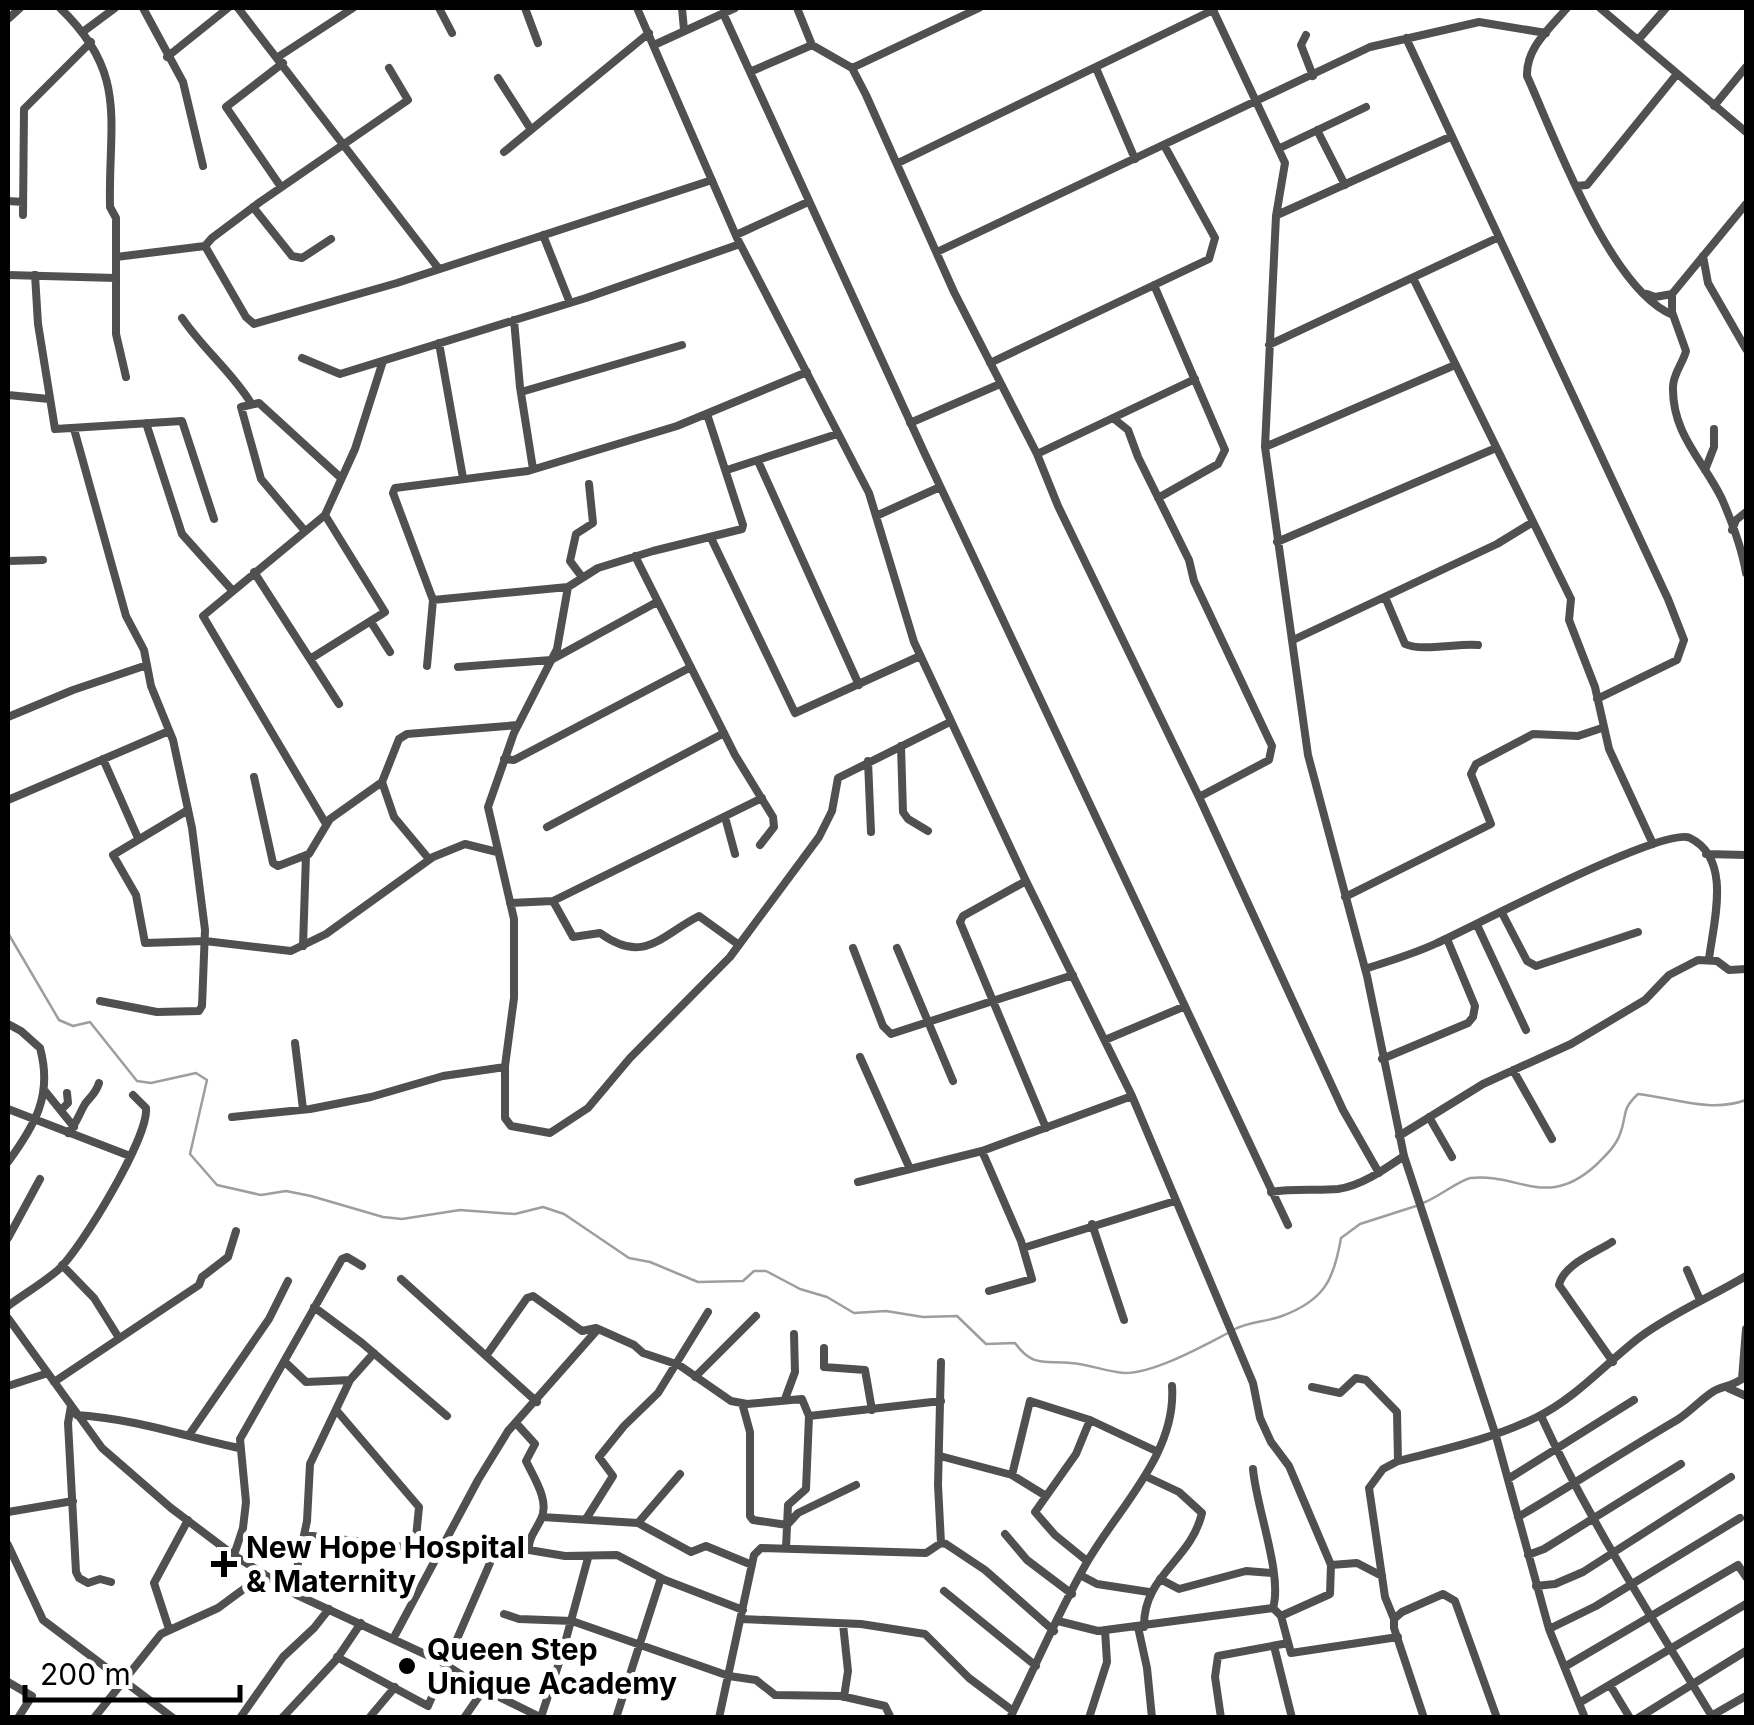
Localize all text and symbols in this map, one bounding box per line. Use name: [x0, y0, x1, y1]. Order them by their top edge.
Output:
place label: New Hope Hospital & Maternity: [246, 1529, 525, 1599]
marker: New Hope Hospital & Maternity: [211, 1551, 237, 1577]
place label: Queen Step Unique Academy: [427, 1631, 677, 1701]
scale bar: [25, 1640, 240, 1702]
marker: Queen Step Unique Academy: [396, 1655, 418, 1677]
text: 200 m: [40, 1656, 131, 1692]

